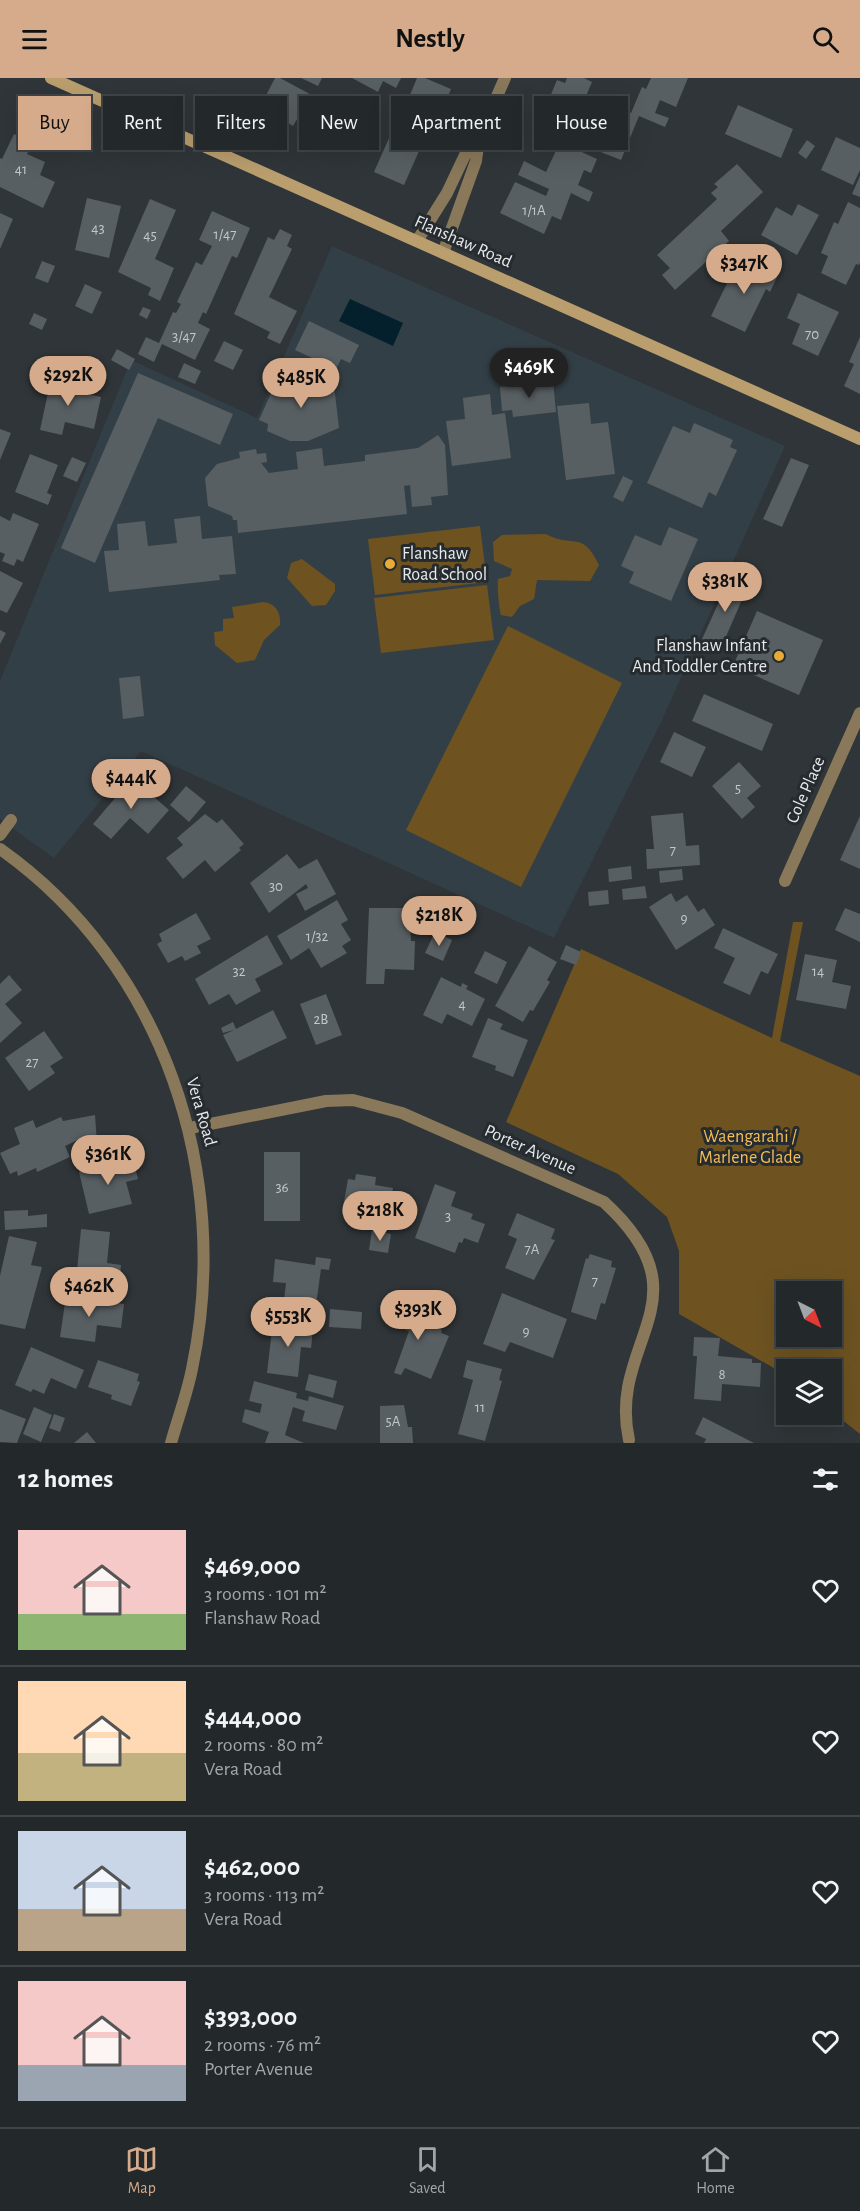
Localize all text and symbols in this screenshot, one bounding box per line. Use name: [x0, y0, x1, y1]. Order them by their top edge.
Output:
icon: menu: [18, 23, 51, 56]
icon: search: [809, 23, 842, 56]
text: Nestly: [395, 25, 465, 52]
chip: Buy: [18, 96, 91, 150]
chip: Rent: [103, 96, 183, 150]
chip: Filters: [195, 96, 287, 150]
chip: New: [299, 96, 379, 150]
chip: Apartment: [391, 96, 522, 150]
chip: House: [534, 96, 628, 150]
house number: 41: [15, 162, 27, 177]
house number: 1/1A: [522, 203, 546, 218]
street label: Flanshaw Road: [412, 212, 514, 272]
house number: 43: [91, 221, 105, 236]
house number: 1/47: [214, 227, 236, 242]
house number: 45: [143, 228, 157, 243]
pin: $347K: [702, 244, 786, 295]
text: $347K: [720, 253, 768, 273]
house number: 70: [805, 327, 819, 342]
house number: 3/47: [172, 329, 196, 344]
pin: $469K: [487, 348, 571, 399]
pin: $292K: [26, 356, 110, 407]
text: $469K: [504, 357, 554, 377]
pin: $485K: [259, 358, 343, 409]
text: $292K: [43, 365, 93, 385]
text: $485K: [276, 367, 326, 387]
place label: Flanshaw Road School: [402, 545, 487, 584]
marker: Flanshaw Road School: [383, 557, 397, 571]
pin: $381K: [683, 562, 767, 613]
text: $381K: [702, 571, 748, 591]
place label: Flanshaw Infant And Toddler Centre: [632, 637, 767, 676]
marker: Flanshaw Infant And Toddler Centre: [772, 649, 786, 663]
street label: Cole Place: [783, 754, 829, 826]
pin: $444K: [89, 759, 173, 810]
text: $444K: [106, 768, 156, 788]
house number: 5: [735, 781, 741, 796]
house number: 7: [670, 843, 676, 858]
house number: 30: [269, 879, 283, 894]
pin: $218K: [397, 896, 481, 947]
text: $218K: [415, 905, 463, 925]
house number: 9: [680, 911, 688, 926]
house number: 1/32: [306, 929, 328, 944]
house number: 32: [232, 964, 246, 979]
house number: 14: [812, 964, 824, 979]
house number: 4: [458, 997, 466, 1012]
house number: 2B: [314, 1012, 328, 1027]
house number: 27: [25, 1055, 39, 1070]
street label: Vera Road: [183, 1076, 219, 1148]
street label: Porter Avenue: [482, 1122, 578, 1178]
park label: Waengarahi / Marlene Glade: [699, 1128, 801, 1167]
pin: $361K: [66, 1135, 150, 1186]
text: $361K: [85, 1144, 131, 1164]
house number: 36: [275, 1180, 289, 1195]
pin: $218K: [338, 1191, 422, 1242]
text: $218K: [356, 1200, 404, 1220]
house number: 3: [445, 1209, 451, 1224]
house number: 7A: [525, 1242, 540, 1257]
pin: $462K: [47, 1267, 131, 1318]
house number: 7: [592, 1274, 598, 1289]
text: $462K: [64, 1276, 114, 1296]
north arrow: [776, 1281, 842, 1347]
map controls: [776, 1281, 842, 1425]
pin: $393K: [376, 1290, 460, 1341]
pin: $553K: [246, 1297, 330, 1348]
text: $393K: [394, 1299, 442, 1319]
text: $553K: [265, 1306, 311, 1326]
house number: 9: [522, 1324, 530, 1339]
button: layers: [776, 1359, 842, 1425]
house number: 8: [718, 1367, 726, 1382]
house number: 11: [475, 1400, 485, 1415]
house number: 5A: [386, 1414, 401, 1429]
icon: filters: [809, 1463, 842, 1496]
text: 12 homes: [18, 1466, 113, 1492]
text: $469,000: [204, 1553, 301, 1579]
icon: home: [66, 1554, 138, 1626]
icon: heart: [809, 1574, 842, 1607]
text: 3 rooms · 101 m²: [204, 1584, 327, 1604]
text: Flanshaw Road: [204, 1608, 320, 1628]
text: $444,000: [204, 1704, 302, 1730]
icon: home: [66, 1705, 138, 1777]
icon: heart: [809, 1725, 842, 1758]
text: 2 rooms · 80 m²: [204, 1735, 323, 1755]
text: Vera Road: [204, 1759, 282, 1779]
text: $462,000: [204, 1854, 300, 1880]
icon: home: [66, 1855, 138, 1927]
icon: heart: [809, 1875, 842, 1908]
text: 3 rooms · 113 m²: [204, 1885, 324, 1905]
text: Vera Road: [204, 1909, 282, 1929]
text: $393,000: [204, 2004, 297, 2030]
icon: home: [66, 2005, 138, 2077]
icon: heart: [809, 2025, 842, 2058]
text: 2 rooms · 76 m²: [204, 2035, 321, 2055]
text: Porter Avenue: [204, 2059, 313, 2079]
tab: Map: [125, 2143, 158, 2198]
tab: Saved: [409, 2143, 446, 2198]
tab: Home: [696, 2143, 735, 2198]

